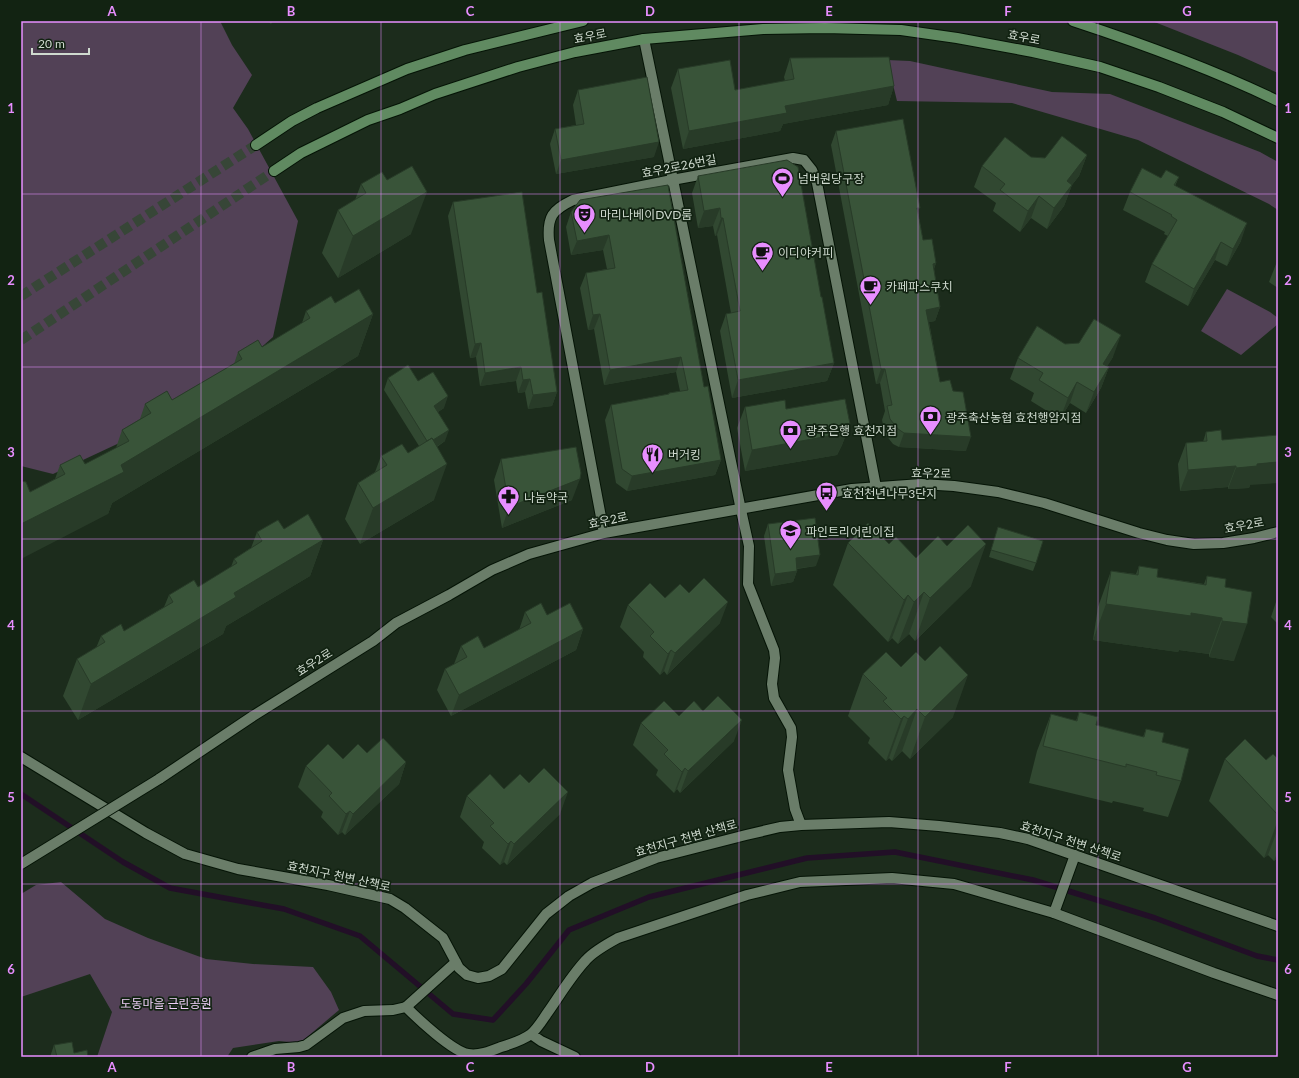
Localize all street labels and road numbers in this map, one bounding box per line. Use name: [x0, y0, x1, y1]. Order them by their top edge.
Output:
street label: 효우로: [572, 25, 608, 47]
street label: 효우로: [1006, 26, 1042, 48]
street label: 효우2로26번길: [640, 151, 718, 181]
street label: 효우2로: [911, 465, 951, 481]
street label: 효우2로: [587, 508, 629, 532]
street label: 효우2로: [1223, 514, 1265, 536]
street label: 효우2로: [293, 645, 335, 679]
street label: 효천지구 천변 산책로: [633, 816, 739, 860]
street label: 효천지구 천변 산책로: [1019, 818, 1123, 864]
street label: 효천지구 천변 산책로: [286, 858, 392, 894]

